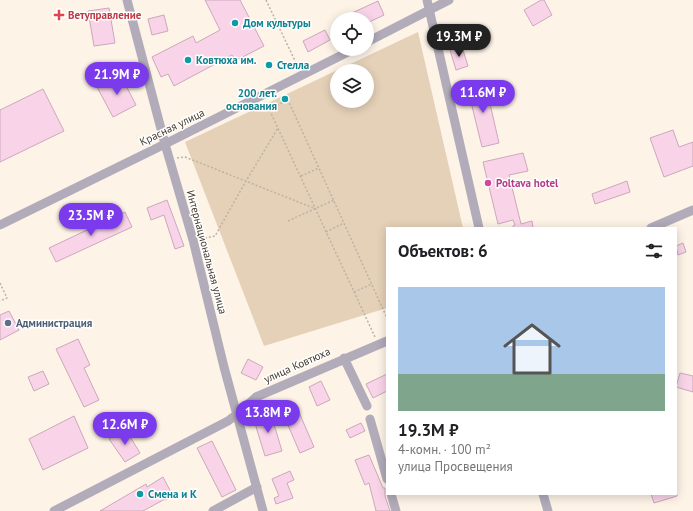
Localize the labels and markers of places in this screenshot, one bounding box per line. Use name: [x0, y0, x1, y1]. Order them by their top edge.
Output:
place label: Ветуправление: [68, 8, 142, 22]
marker: Ветуправление: [53, 9, 65, 21]
place label: Дом культуры: [243, 16, 311, 30]
marker: Дом культуры: [230, 18, 240, 28]
pin: 19.3M ₽: [422, 24, 496, 58]
place label: Ковтюха им.: [196, 53, 257, 67]
marker: Ковтюха им.: [183, 55, 193, 65]
place label: Стелла: [277, 58, 309, 72]
marker: Стелла: [264, 60, 274, 70]
pin: 21.9M ₽: [80, 62, 154, 96]
pin: 11.6M ₽: [446, 80, 520, 114]
place label: 200 лет. основания: [226, 86, 277, 113]
marker: 200 лет. основания: [280, 94, 290, 104]
place label: Poltava hotel: [496, 176, 559, 190]
marker: Poltava hotel: [483, 178, 493, 188]
pin: 23.5M ₽: [54, 203, 128, 237]
place label: Администрация: [16, 316, 92, 330]
marker: Администрация: [3, 318, 13, 328]
pin: 13.8M ₽: [231, 400, 305, 434]
pin: 12.6M ₽: [88, 412, 162, 446]
place label: Смена и К: [148, 487, 197, 501]
marker: Смена и К: [135, 489, 145, 499]

